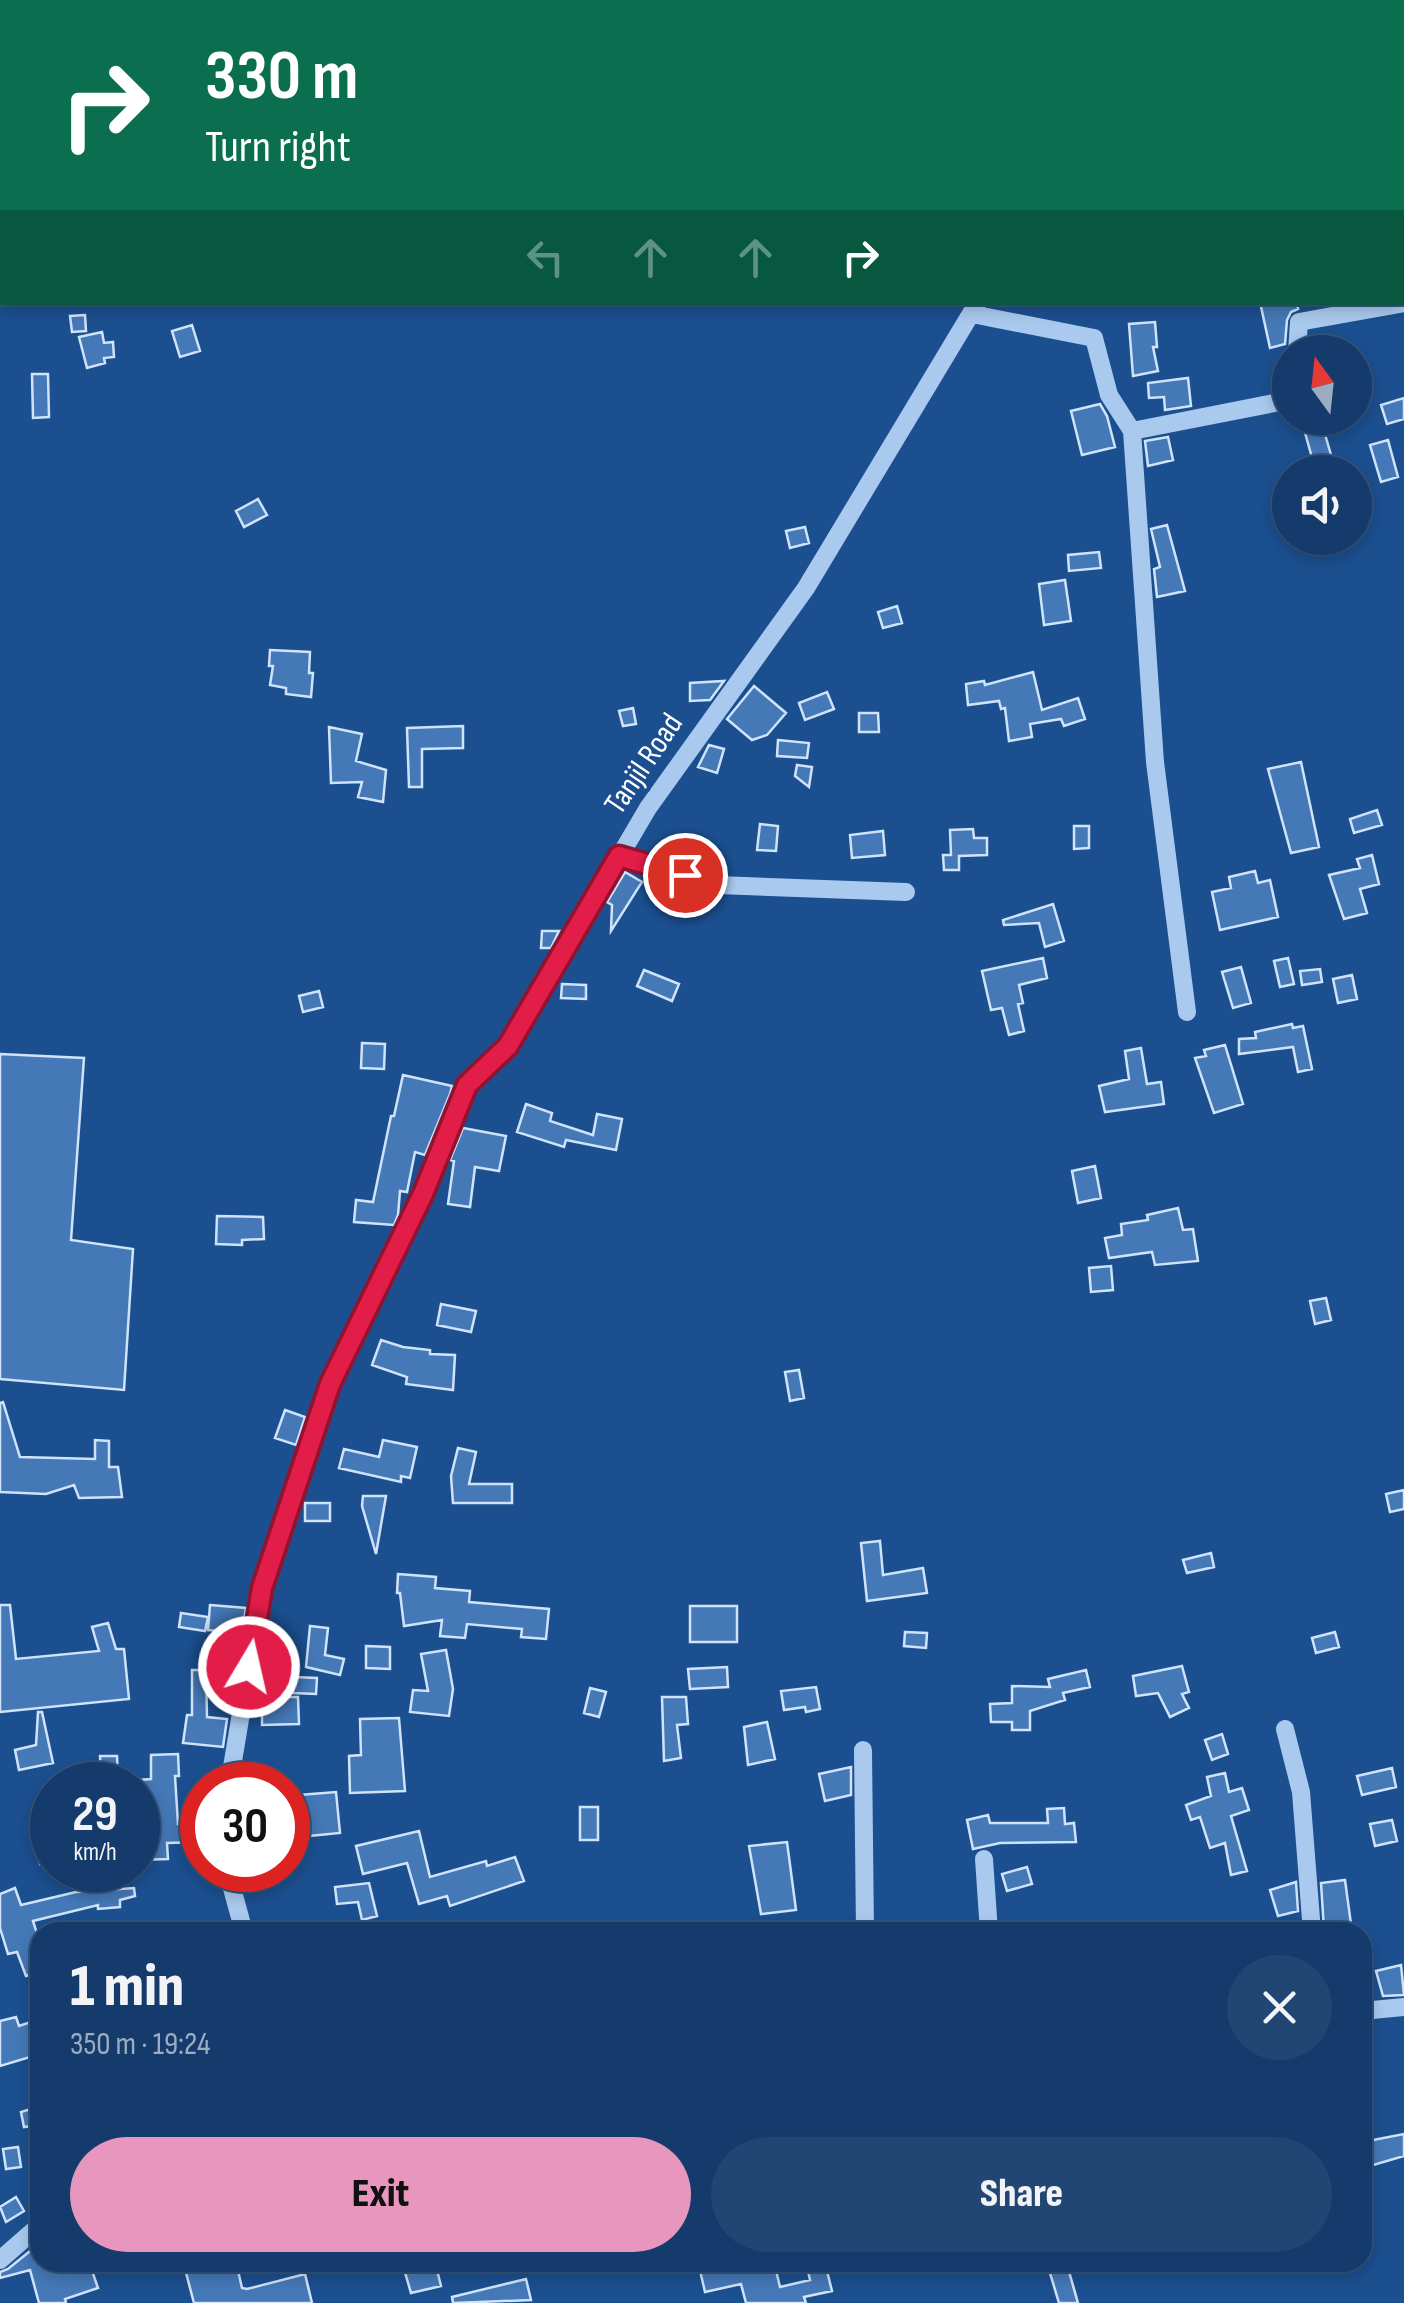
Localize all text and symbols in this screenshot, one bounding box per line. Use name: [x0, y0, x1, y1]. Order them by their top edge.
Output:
text: 330 m: [205, 35, 358, 119]
icon: right: [40, 40, 170, 170]
text: Turn right: [205, 120, 351, 175]
icon: left: [518, 230, 573, 285]
icon: ahead: [623, 230, 678, 285]
icon: ahead: [728, 230, 783, 285]
icon: right: [833, 230, 888, 285]
north arrow: [1272, 335, 1372, 435]
map controls: [1272, 335, 1372, 555]
button: sound: [1272, 455, 1372, 555]
street label: Tanjil Road: [596, 706, 692, 822]
pin: [643, 833, 728, 918]
icon: arrive: [658, 848, 713, 903]
position arrow: [197, 1615, 301, 1719]
speed limit sign: 30: [180, 1762, 310, 1892]
text: 29: [72, 1785, 118, 1845]
text: km/h: [73, 1837, 117, 1868]
text: 1 min: [70, 1951, 184, 2023]
button: close: [1227, 1955, 1332, 2060]
text: 350 m · 19:24: [70, 2025, 210, 2064]
button: Exit: [70, 2137, 691, 2252]
button: Share: [711, 2137, 1332, 2252]

